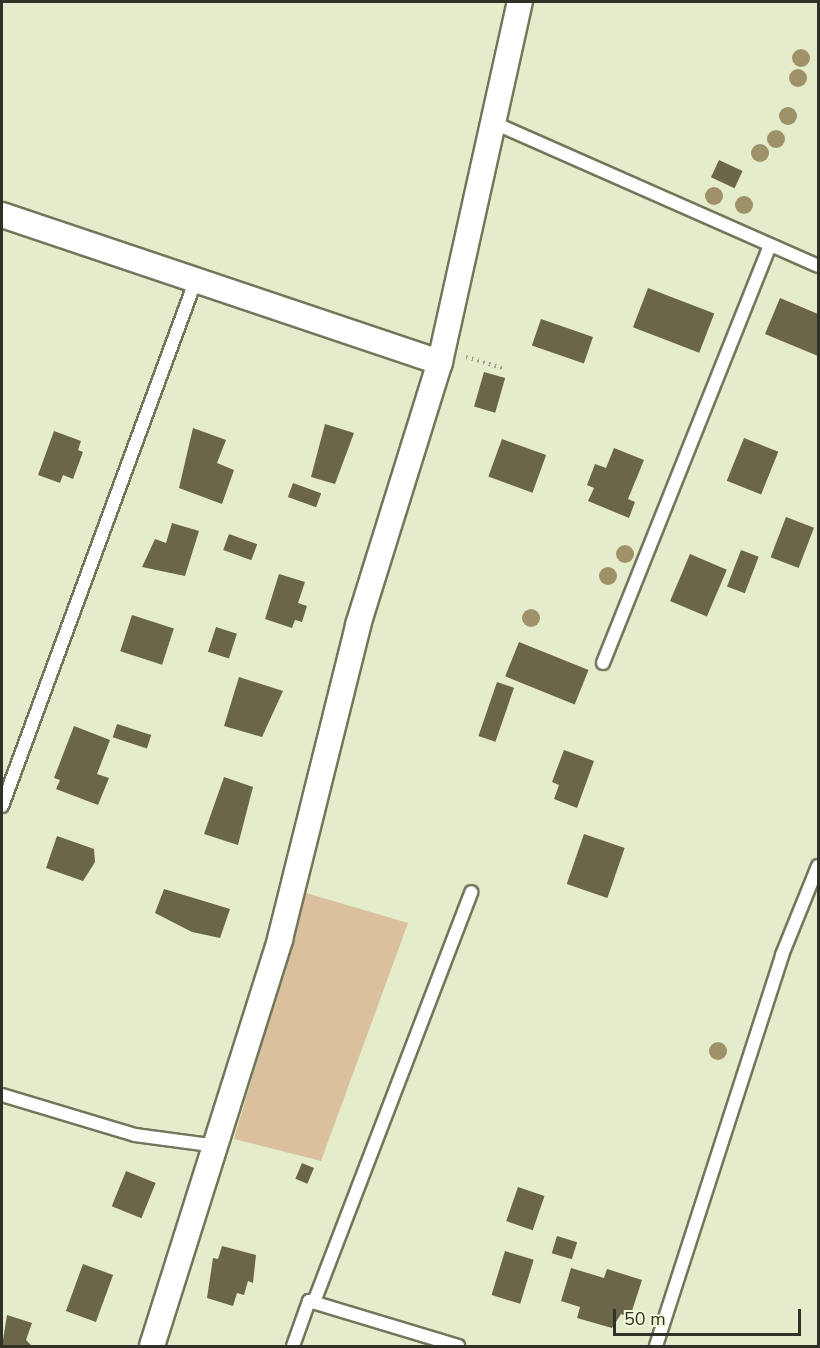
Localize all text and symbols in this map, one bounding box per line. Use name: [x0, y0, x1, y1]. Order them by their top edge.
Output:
scale bar: [616, 1297, 804, 1335]
text: 50 m: [624, 1307, 666, 1331]

